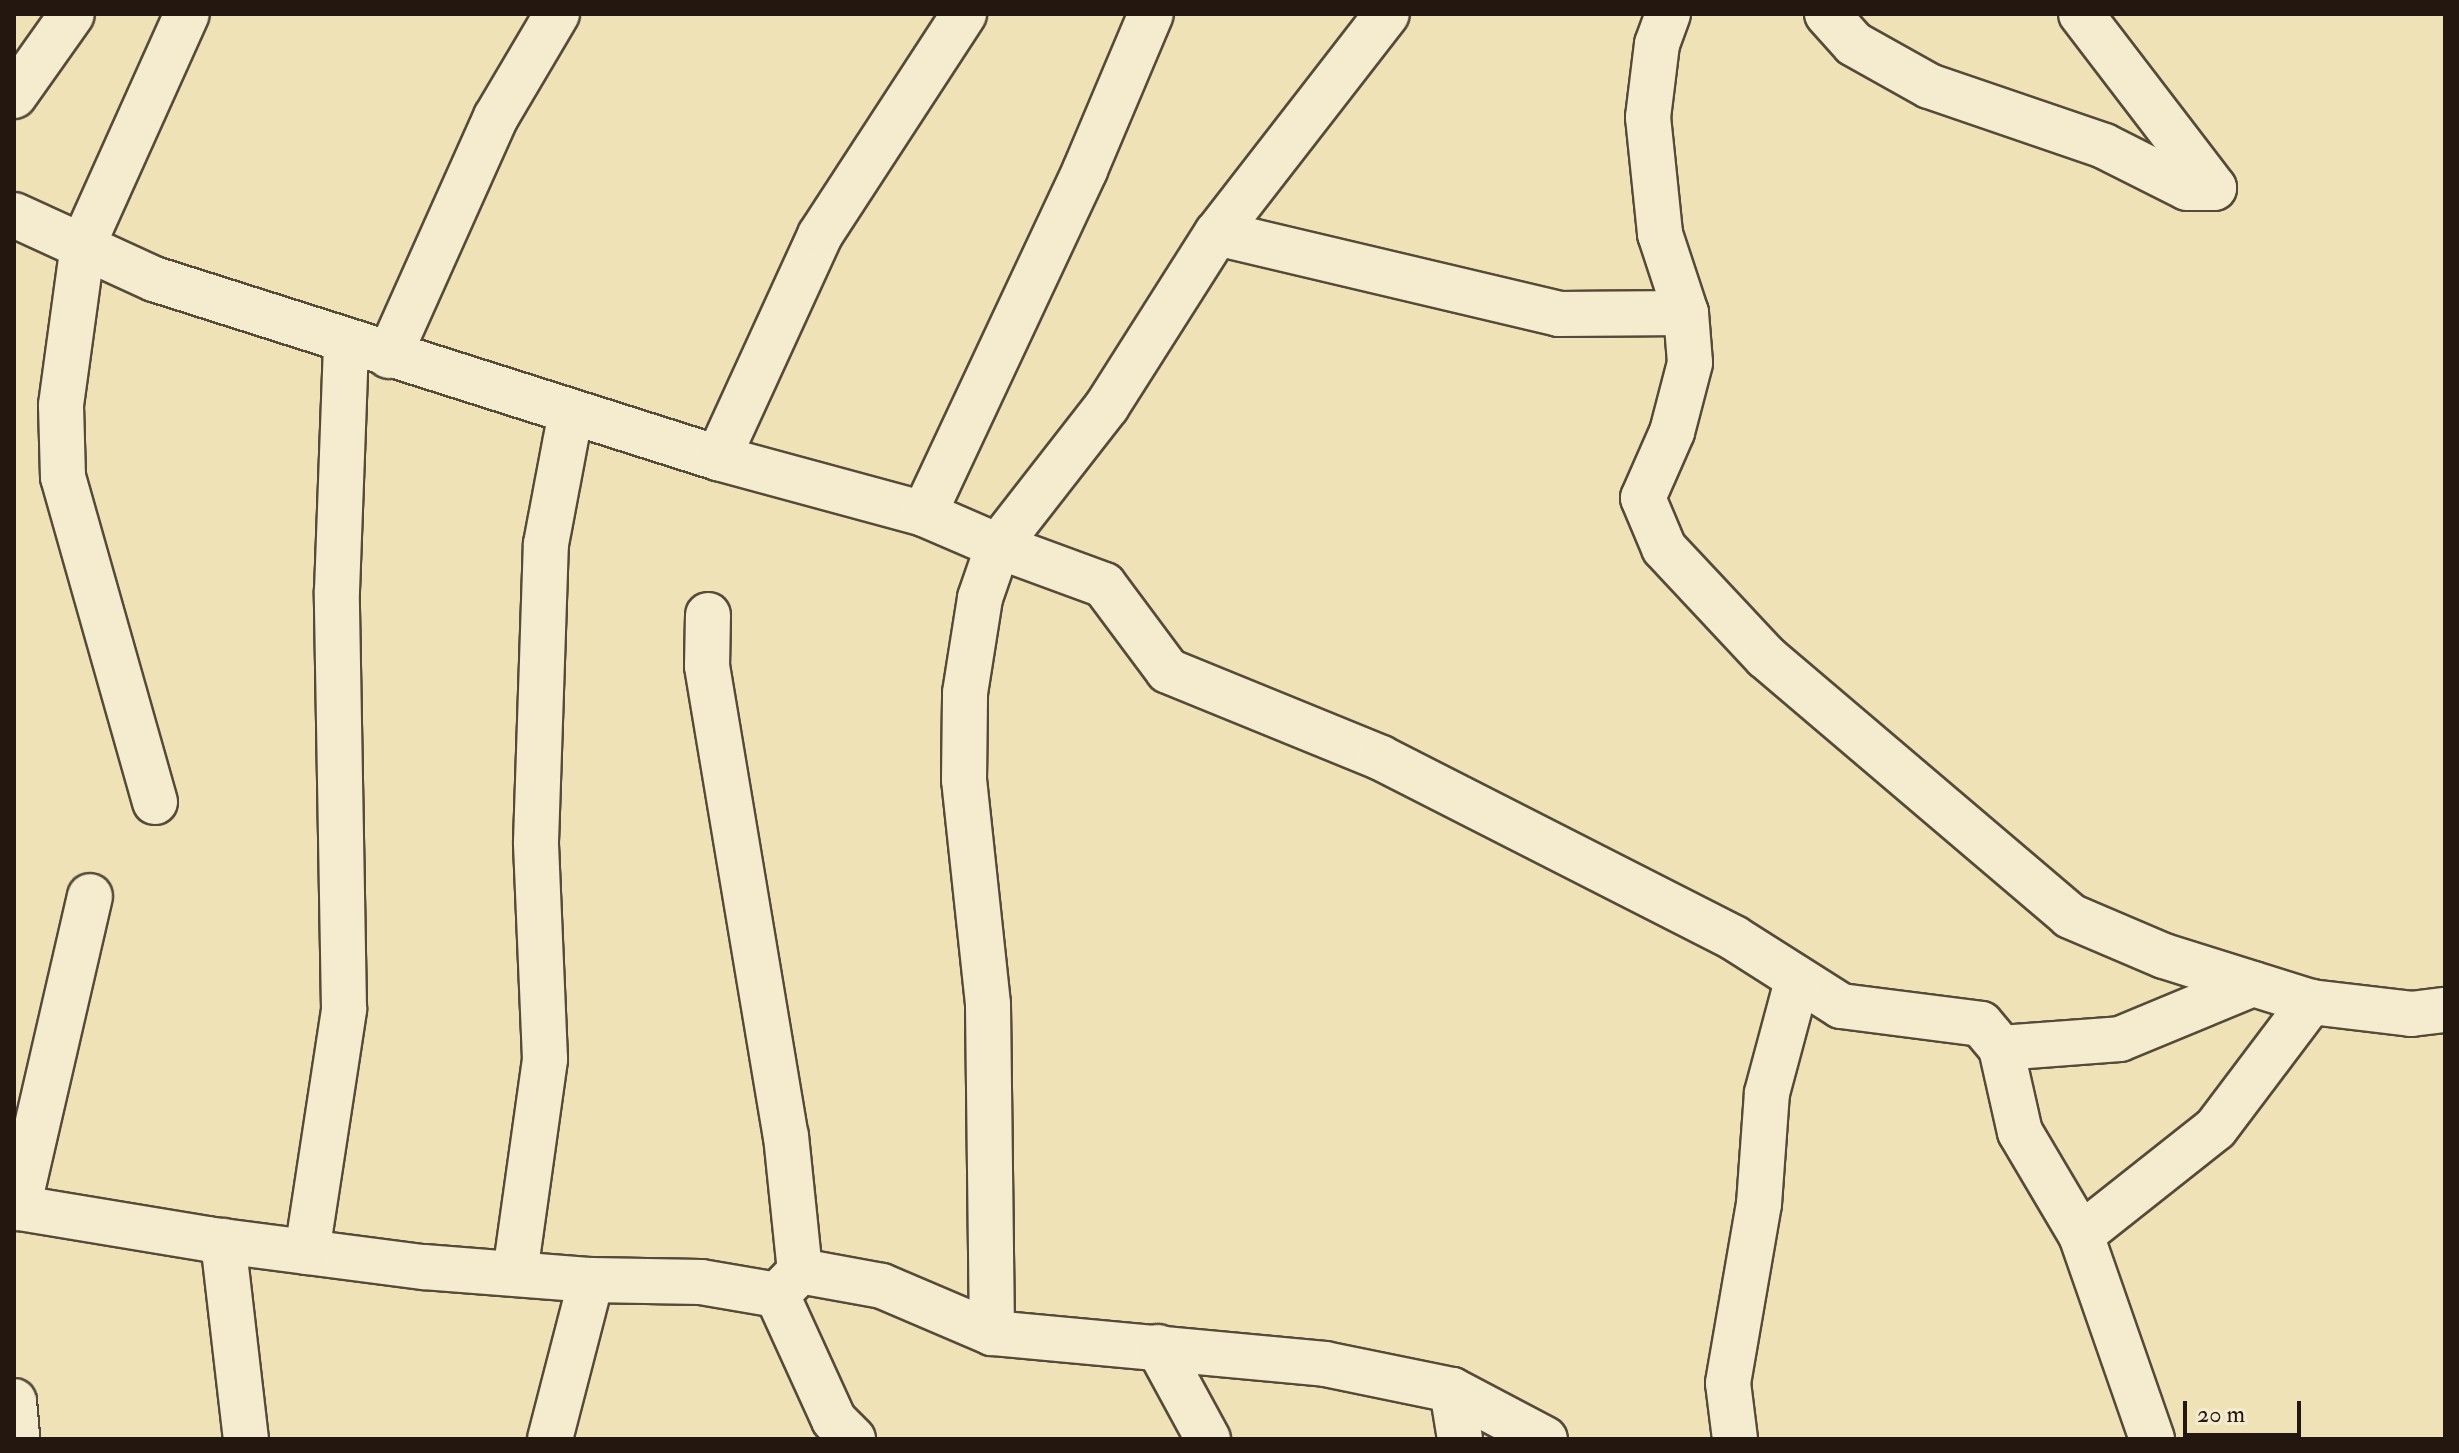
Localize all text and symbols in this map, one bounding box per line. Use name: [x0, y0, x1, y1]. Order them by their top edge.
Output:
scale bar: [2187, 1385, 2305, 1435]
text: 20 m: [2197, 1399, 2245, 1430]

